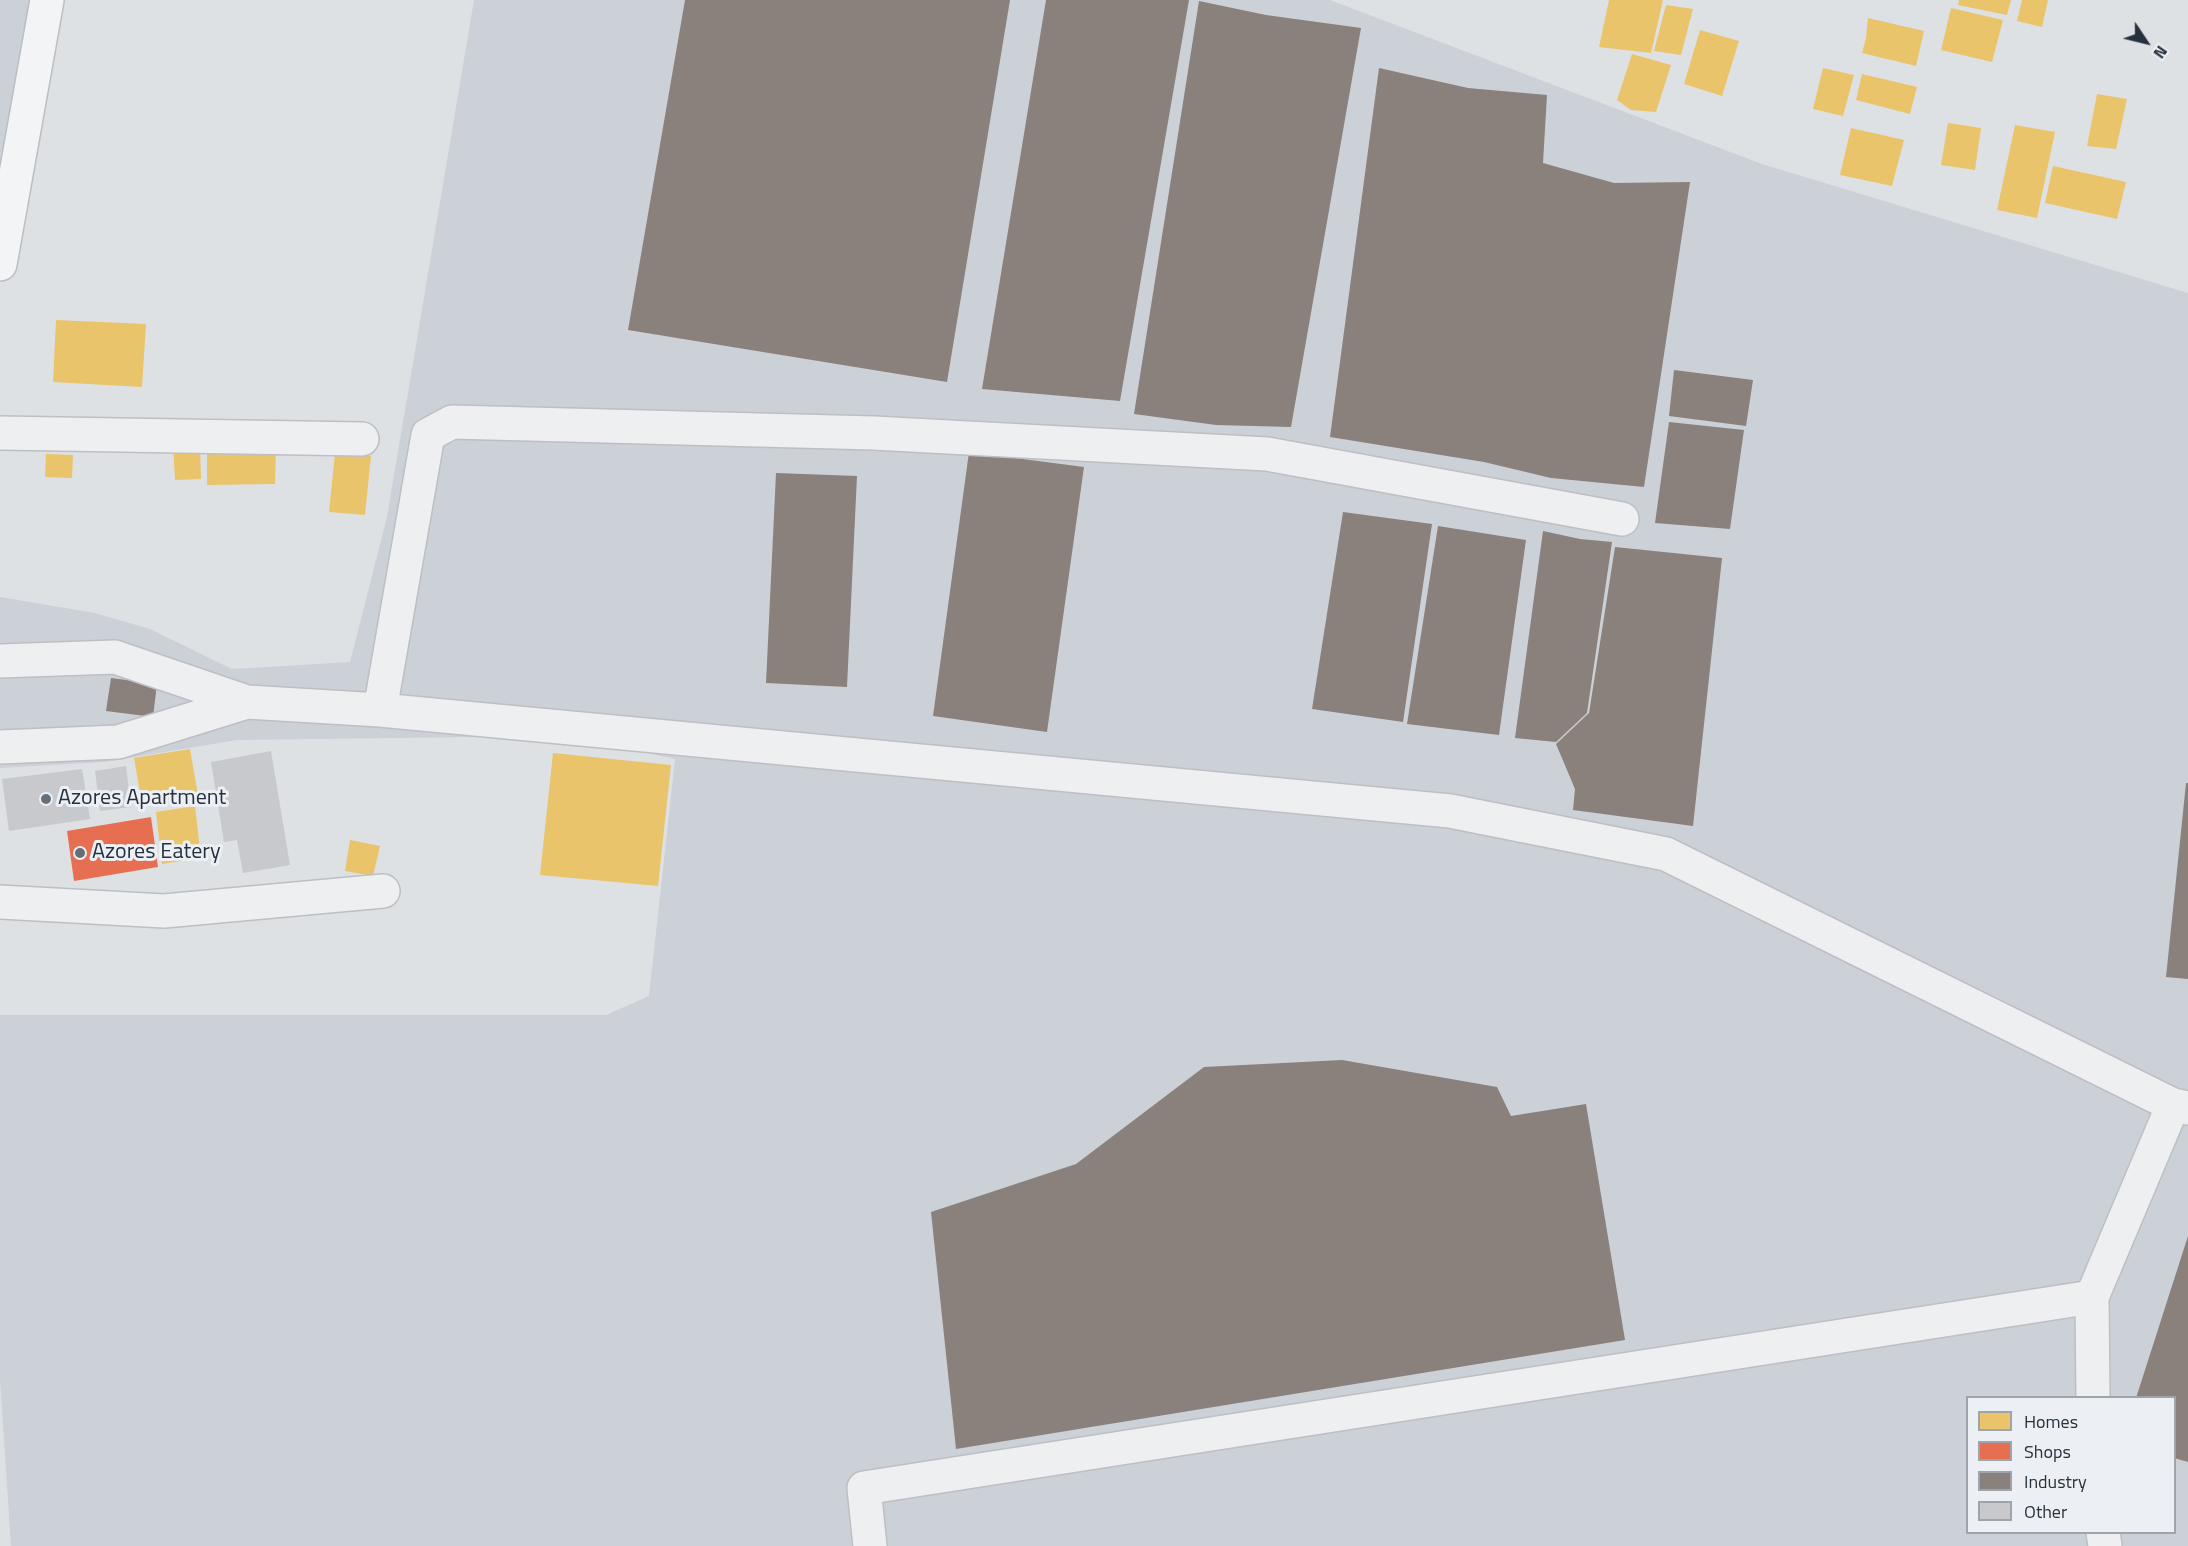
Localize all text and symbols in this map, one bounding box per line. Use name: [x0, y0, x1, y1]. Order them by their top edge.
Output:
north arrow: [2116, 12, 2176, 72]
text: N: [2148, 41, 2174, 64]
place label: Azores Apartment: [58, 786, 226, 812]
marker: Azores Apartment: [39, 792, 53, 806]
place label: Azores Eatery: [92, 840, 221, 866]
marker: Azores Eatery: [73, 846, 87, 860]
legend: [1966, 1396, 2176, 1534]
text: Homes: [2024, 1408, 2078, 1435]
text: Shops: [2024, 1438, 2071, 1465]
text: Industry: [2024, 1468, 2087, 1495]
text: Other: [2024, 1498, 2067, 1525]

